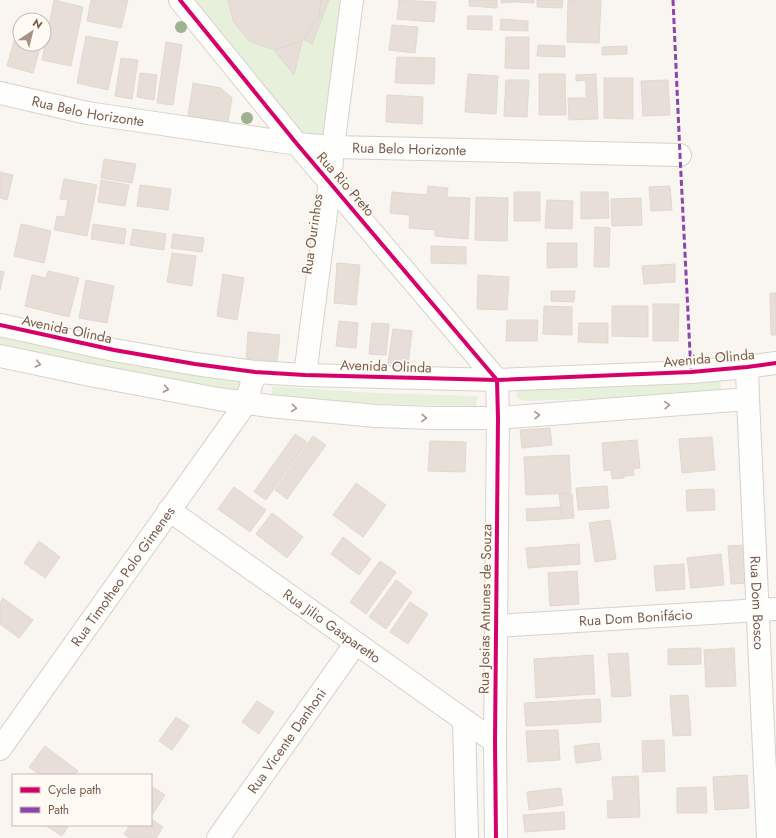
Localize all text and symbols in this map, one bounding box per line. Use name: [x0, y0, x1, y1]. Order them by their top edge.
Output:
north arrow: [12, 12, 52, 52]
text: N: [30, 15, 46, 33]
street label: Rua Belo Horizonte: [30, 91, 146, 131]
street label: Rua Belo Horizonte: [352, 137, 467, 160]
street label: Rua Rio Preto: [312, 147, 380, 221]
street label: Rua Ourinhos: [296, 192, 328, 275]
street label: Avenida Olinda: [20, 310, 114, 348]
street label: Avenida Olinda: [663, 344, 755, 372]
street label: Avenida Olinda: [340, 354, 432, 378]
one-way arrow: [35, 360, 41, 368]
one-way arrow: [163, 385, 169, 393]
one-way arrow: [664, 401, 670, 410]
one-way arrow: [291, 404, 297, 413]
one-way arrow: [534, 410, 540, 419]
one-way arrow: [421, 413, 427, 422]
street label: Rua Timotheo Polo Gimenes: [66, 502, 180, 650]
street label: Rua Josias Antunes de Souza: [474, 524, 496, 694]
street label: Rua Dom Bosco: [745, 555, 769, 651]
street label: Rua Jilio Gasparetto: [279, 584, 385, 668]
street label: Rua Dom Bonifácio: [578, 604, 693, 631]
street label: Rua Vicente Danhoni: [243, 684, 331, 798]
legend: [12, 774, 152, 826]
text: Cycle path: [48, 781, 101, 799]
text: Path: [48, 801, 69, 819]

